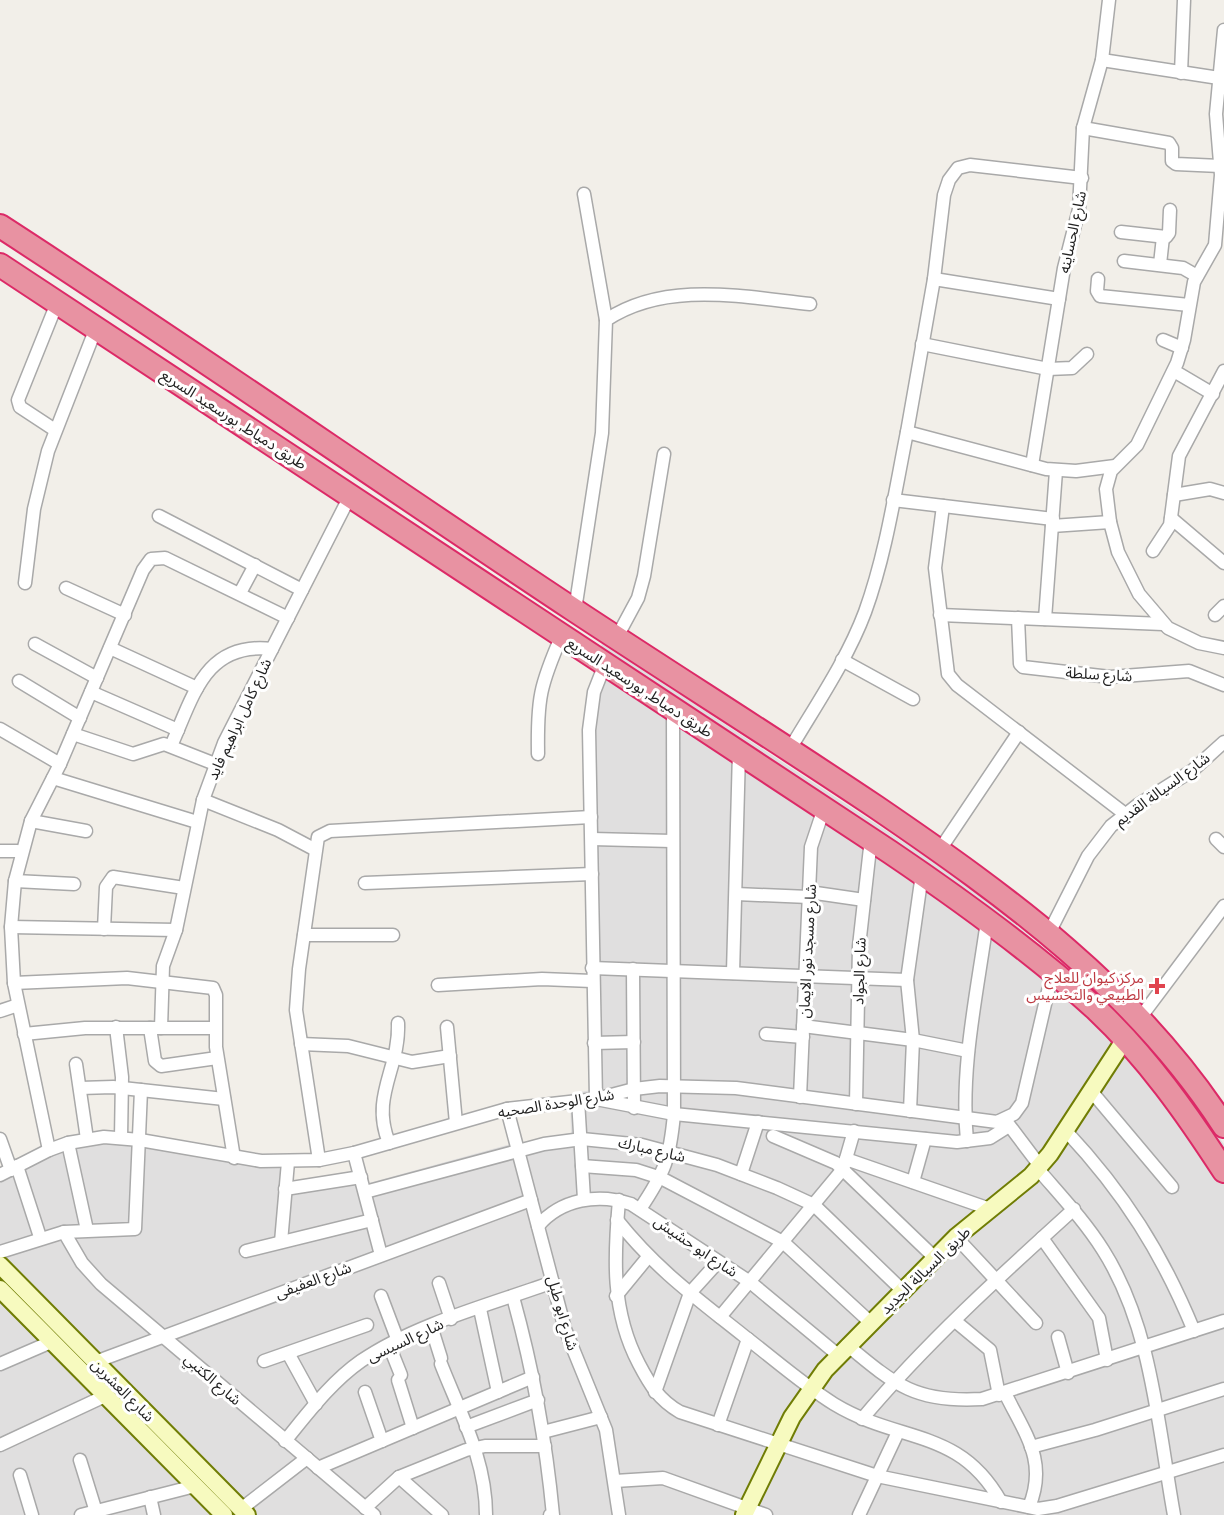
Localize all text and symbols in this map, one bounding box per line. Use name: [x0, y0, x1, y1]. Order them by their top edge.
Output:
street label: شارع الحساينه: [1053, 189, 1093, 276]
street label: طريق دمياط, بورسعيد السريع: [156, 364, 311, 476]
street label: طريق دمياط, بورسعيد السريع: [562, 632, 717, 744]
street label: شارع كامل ابراهيم فايد: [202, 655, 278, 784]
street label: شارع سلطة: [1065, 662, 1133, 688]
street label: شارع السيالة القديم: [1110, 747, 1215, 832]
street label: شارع مسجد نور الايمان: [793, 883, 823, 1019]
street label: شارع الجواد: [847, 937, 873, 1005]
place label: مركز كيوان للعلاج الطبيعي والتخسيس: [1026, 967, 1144, 1006]
marker: مركز كيوان للعلاج الطبيعي والتخسيس: [1148, 977, 1166, 995]
street label: شارع الوحدة الصحيه: [496, 1083, 616, 1125]
street label: شارع مبارك: [616, 1131, 688, 1169]
street label: شارع ابو حشيش: [649, 1210, 742, 1284]
street label: طريق السيالة الجديد: [875, 1221, 975, 1319]
street label: شارع العفيفى: [272, 1256, 355, 1305]
street label: شارع ابو طبل: [540, 1273, 584, 1354]
street label: شارع السيسى: [363, 1313, 448, 1369]
street label: شارع الكتبي: [179, 1348, 246, 1411]
street label: شارع العشرين: [85, 1354, 159, 1428]

